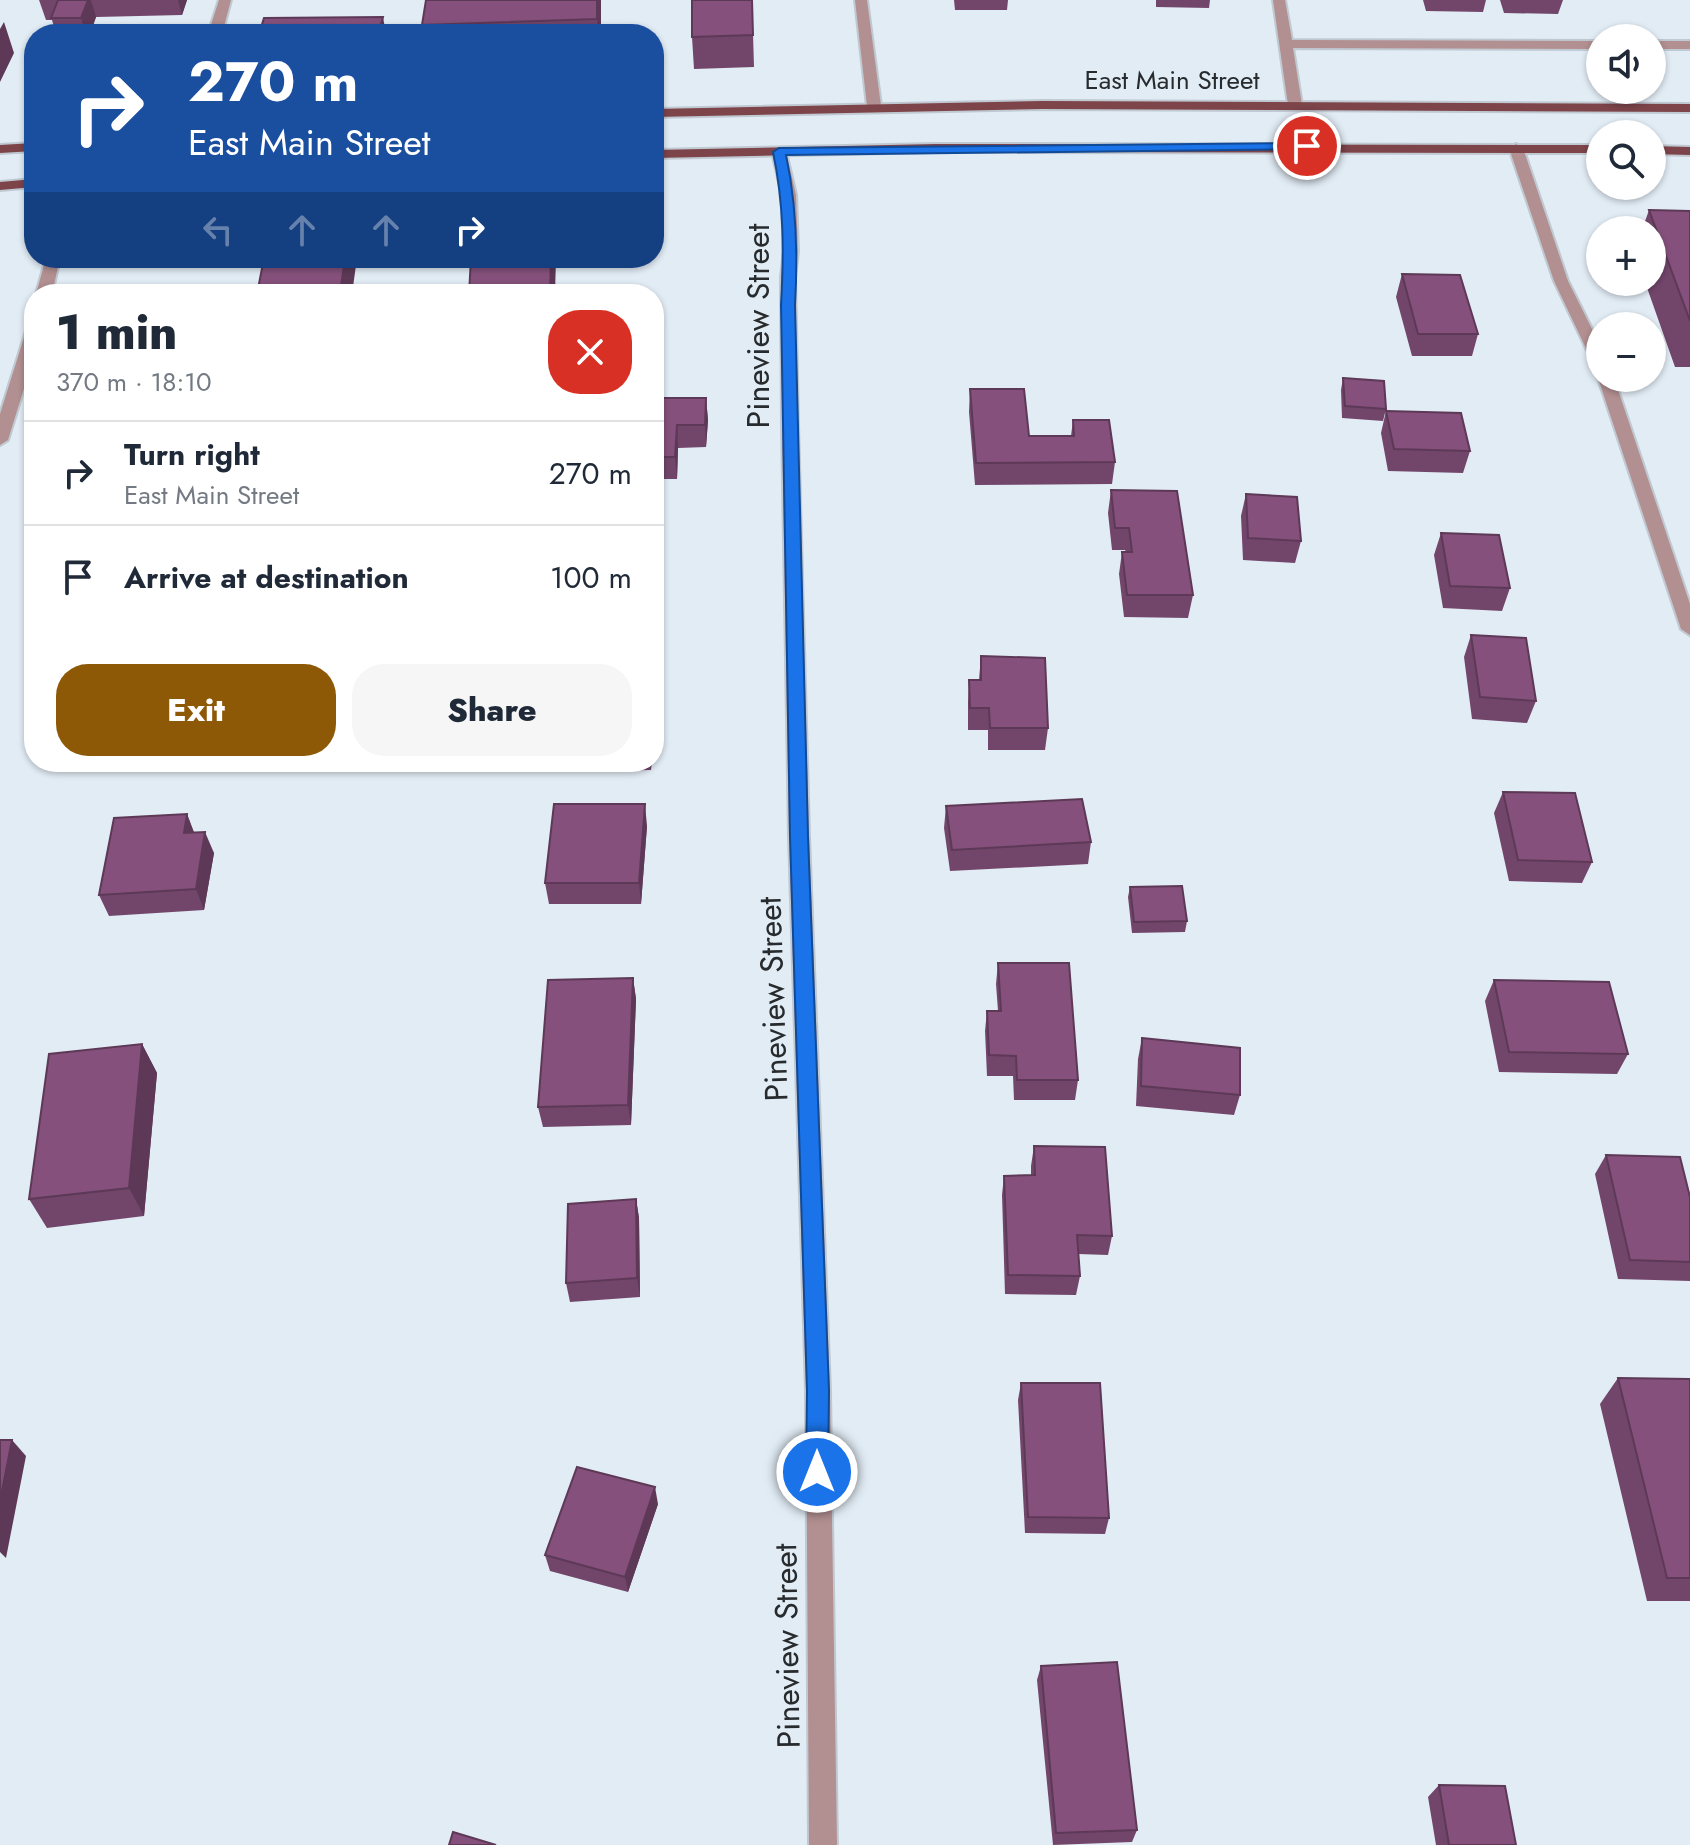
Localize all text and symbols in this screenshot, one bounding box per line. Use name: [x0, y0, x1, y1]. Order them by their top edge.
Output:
map controls: [1586, 24, 1666, 392]
button: sound: [1586, 24, 1666, 104]
text: 270 m: [188, 41, 358, 122]
icon: right: [56, 56, 160, 160]
street label: East Main Street: [1084, 61, 1260, 99]
pin: [1273, 112, 1341, 180]
text: East Main Street: [188, 116, 431, 168]
button: search: [1586, 120, 1666, 200]
icon: arrive: [1285, 124, 1329, 168]
icon: left: [196, 208, 240, 252]
icon: ahead: [280, 208, 324, 252]
icon: ahead: [364, 208, 408, 252]
icon: right: [448, 208, 492, 252]
button: +: [1586, 216, 1666, 296]
street label: Pineview Street: [735, 223, 781, 428]
text: 1 min: [56, 298, 177, 367]
button: close: [548, 310, 632, 394]
button: −: [1586, 312, 1666, 392]
text: 370 m · 18:10: [56, 363, 212, 401]
text: Turn right: [124, 433, 260, 476]
icon: right: [56, 451, 100, 495]
text: 270 m: [549, 452, 632, 495]
text: East Main Street: [124, 476, 299, 514]
icon: arrive: [56, 555, 100, 599]
text: Arrive at destination: [124, 556, 409, 599]
text: 100 m: [550, 556, 632, 599]
button: Exit: [56, 664, 336, 756]
button: Share: [352, 664, 632, 756]
street label: Pineview Street: [746, 896, 800, 1102]
position arrow: [775, 1430, 859, 1514]
street label: Pineview Street: [762, 1543, 812, 1749]

